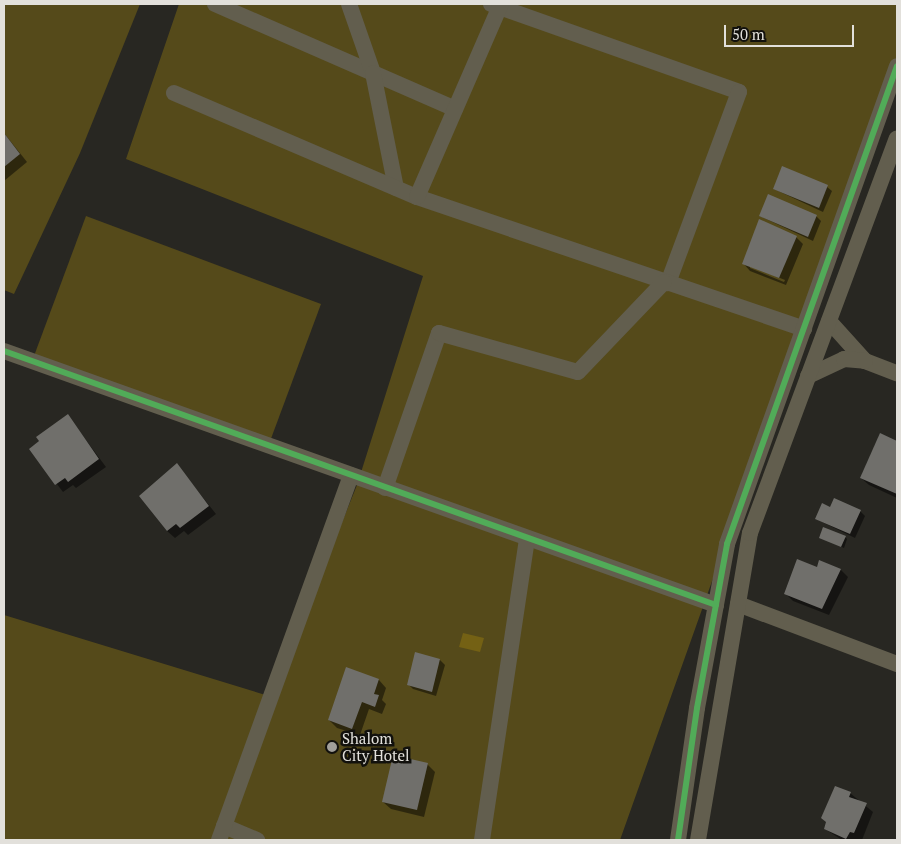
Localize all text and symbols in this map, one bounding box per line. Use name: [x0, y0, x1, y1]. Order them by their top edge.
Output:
scale bar: [726, 15, 856, 47]
text: 50 m: [732, 24, 765, 44]
place label: Shalom City Hotel: [342, 729, 410, 764]
marker: Shalom City Hotel: [326, 741, 338, 753]

